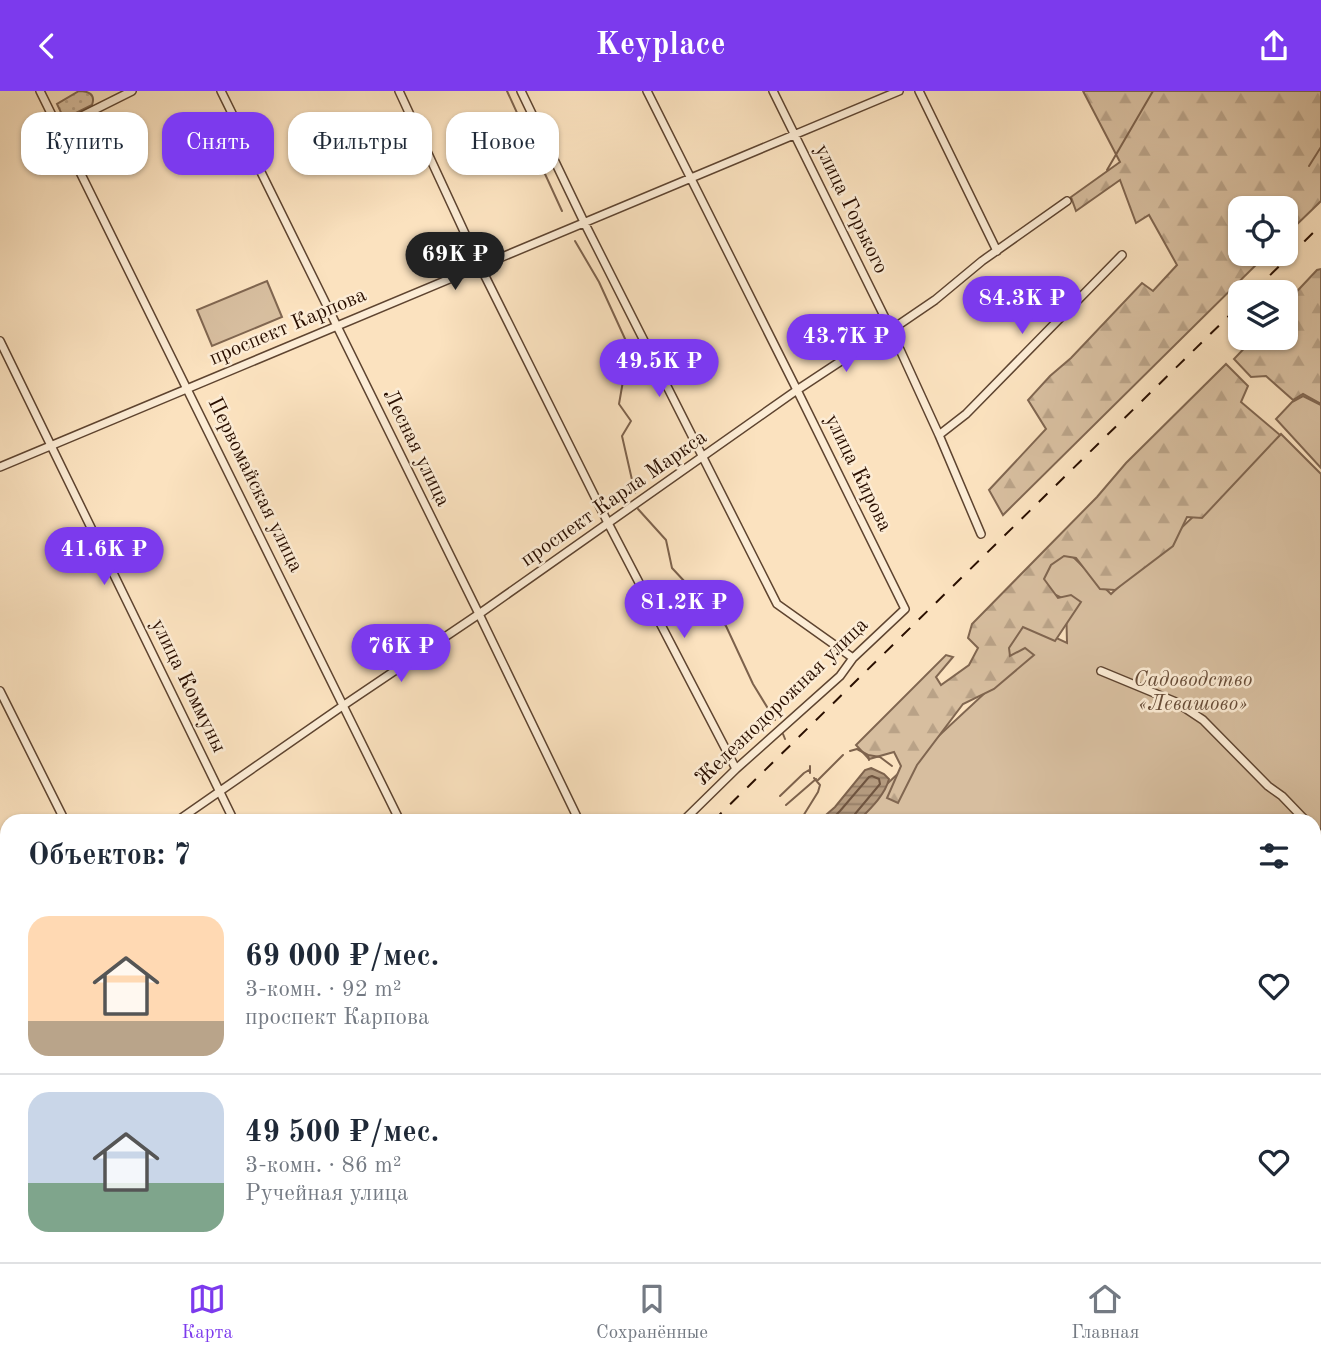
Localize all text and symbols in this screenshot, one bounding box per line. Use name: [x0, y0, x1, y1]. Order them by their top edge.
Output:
icon: back: [28, 27, 66, 65]
icon: share: [1255, 27, 1293, 65]
text: Keyplace: [595, 30, 726, 62]
chip: Купить: [21, 112, 148, 175]
chip: Снять: [162, 112, 274, 175]
chip: Фильтры: [288, 112, 432, 175]
chip: Новое: [446, 112, 559, 175]
street label: улица Горького: [811, 141, 891, 277]
map controls: [1228, 196, 1298, 350]
button: locate: [1228, 196, 1298, 266]
pin: 69K ₽: [406, 233, 504, 292]
text: 69K ₽: [422, 243, 488, 266]
pin: 84.3K ₽: [957, 277, 1087, 336]
button: layers: [1228, 280, 1298, 350]
street label: проспект Карпова: [206, 284, 370, 370]
text: 84.3K ₽: [979, 287, 1065, 310]
pin: 43.7K ₽: [781, 315, 911, 374]
text: 43.7K ₽: [803, 325, 889, 348]
pin: 49.5K ₽: [594, 339, 724, 399]
text: 49.5K ₽: [616, 350, 702, 373]
street label: Лесная улица: [379, 386, 453, 510]
street label: Первомайская улица: [203, 394, 307, 576]
street label: улица Кирова: [821, 411, 895, 535]
street label: проспект Карла Маркса: [517, 427, 711, 571]
pin: 41.6K ₽: [39, 527, 169, 587]
text: 41.6K ₽: [61, 538, 147, 561]
pin: 81.2K ₽: [619, 581, 749, 640]
text: 81.2K ₽: [641, 591, 727, 614]
street label: Железнодорожная улица: [692, 614, 872, 790]
street label: улица Коммуны: [147, 616, 229, 756]
pin: 76K ₽: [352, 625, 450, 684]
text: 76K ₽: [368, 635, 434, 658]
park label: Садоводство «Левашово»: [1134, 670, 1252, 715]
icon: filters: [1255, 837, 1293, 875]
text: Объектов: 7: [28, 841, 191, 871]
text: 69 000 ₽/мес.: [245, 942, 439, 972]
icon: home: [84, 944, 168, 1028]
icon: heart: [1255, 967, 1293, 1005]
text: 3-комн. · 92 m²: [245, 978, 402, 1001]
text: проспект Карпова: [245, 1006, 429, 1029]
text: 49 500 ₽/мес.: [245, 1118, 439, 1148]
icon: home: [84, 1120, 168, 1204]
icon: heart: [1255, 1143, 1293, 1181]
text: 3-комн. · 86 m²: [245, 1154, 402, 1177]
text: Ручейная улица: [245, 1182, 408, 1205]
tab: Карта: [182, 1280, 233, 1345]
tab: Сохранённые: [596, 1280, 708, 1345]
tab: Главная: [1071, 1280, 1139, 1345]

